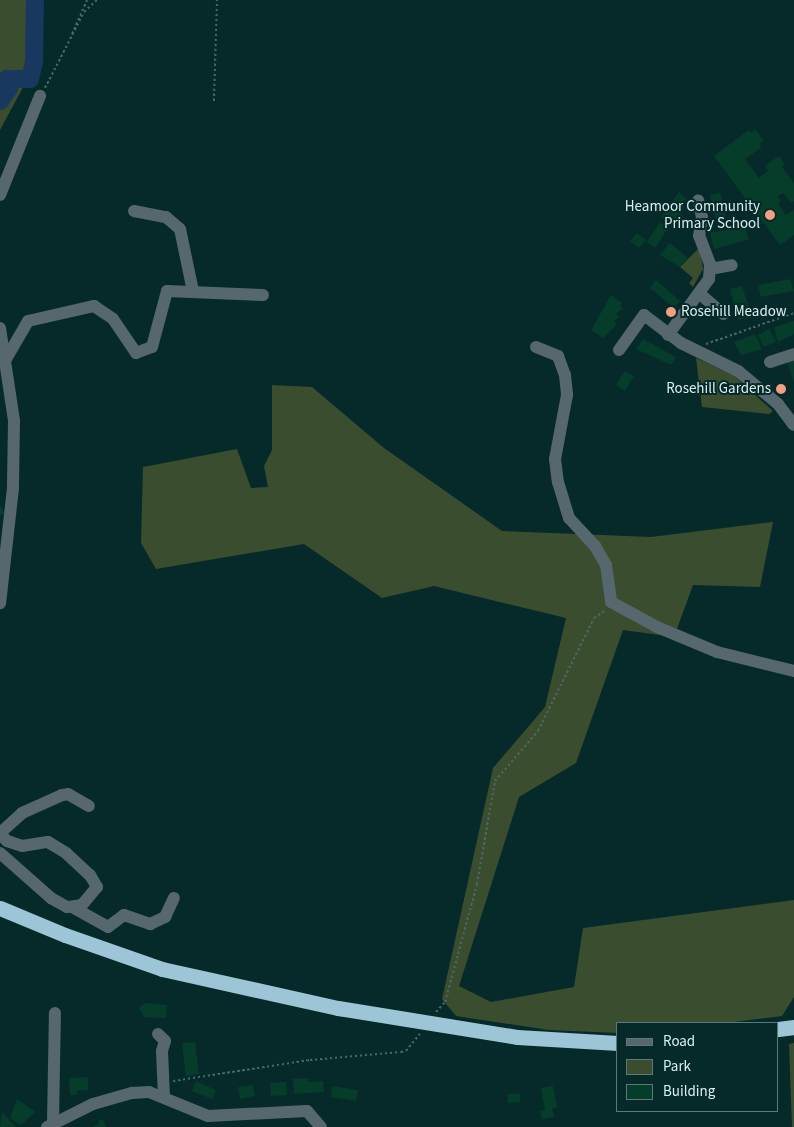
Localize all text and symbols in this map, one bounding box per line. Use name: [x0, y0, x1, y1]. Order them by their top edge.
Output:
place label: Heamoor Community Primary School: [625, 197, 760, 232]
marker: Heamoor Community Primary School: [764, 209, 776, 221]
place label: Rosehill Meadow: [681, 303, 787, 321]
marker: Rosehill Meadow: [665, 306, 677, 318]
place label: Rosehill Gardens: [666, 380, 771, 398]
marker: Rosehill Gardens: [775, 383, 787, 395]
legend: [616, 1022, 779, 1112]
text: Road: [663, 1031, 695, 1052]
text: Park: [663, 1056, 691, 1077]
text: Building: [663, 1081, 715, 1102]

